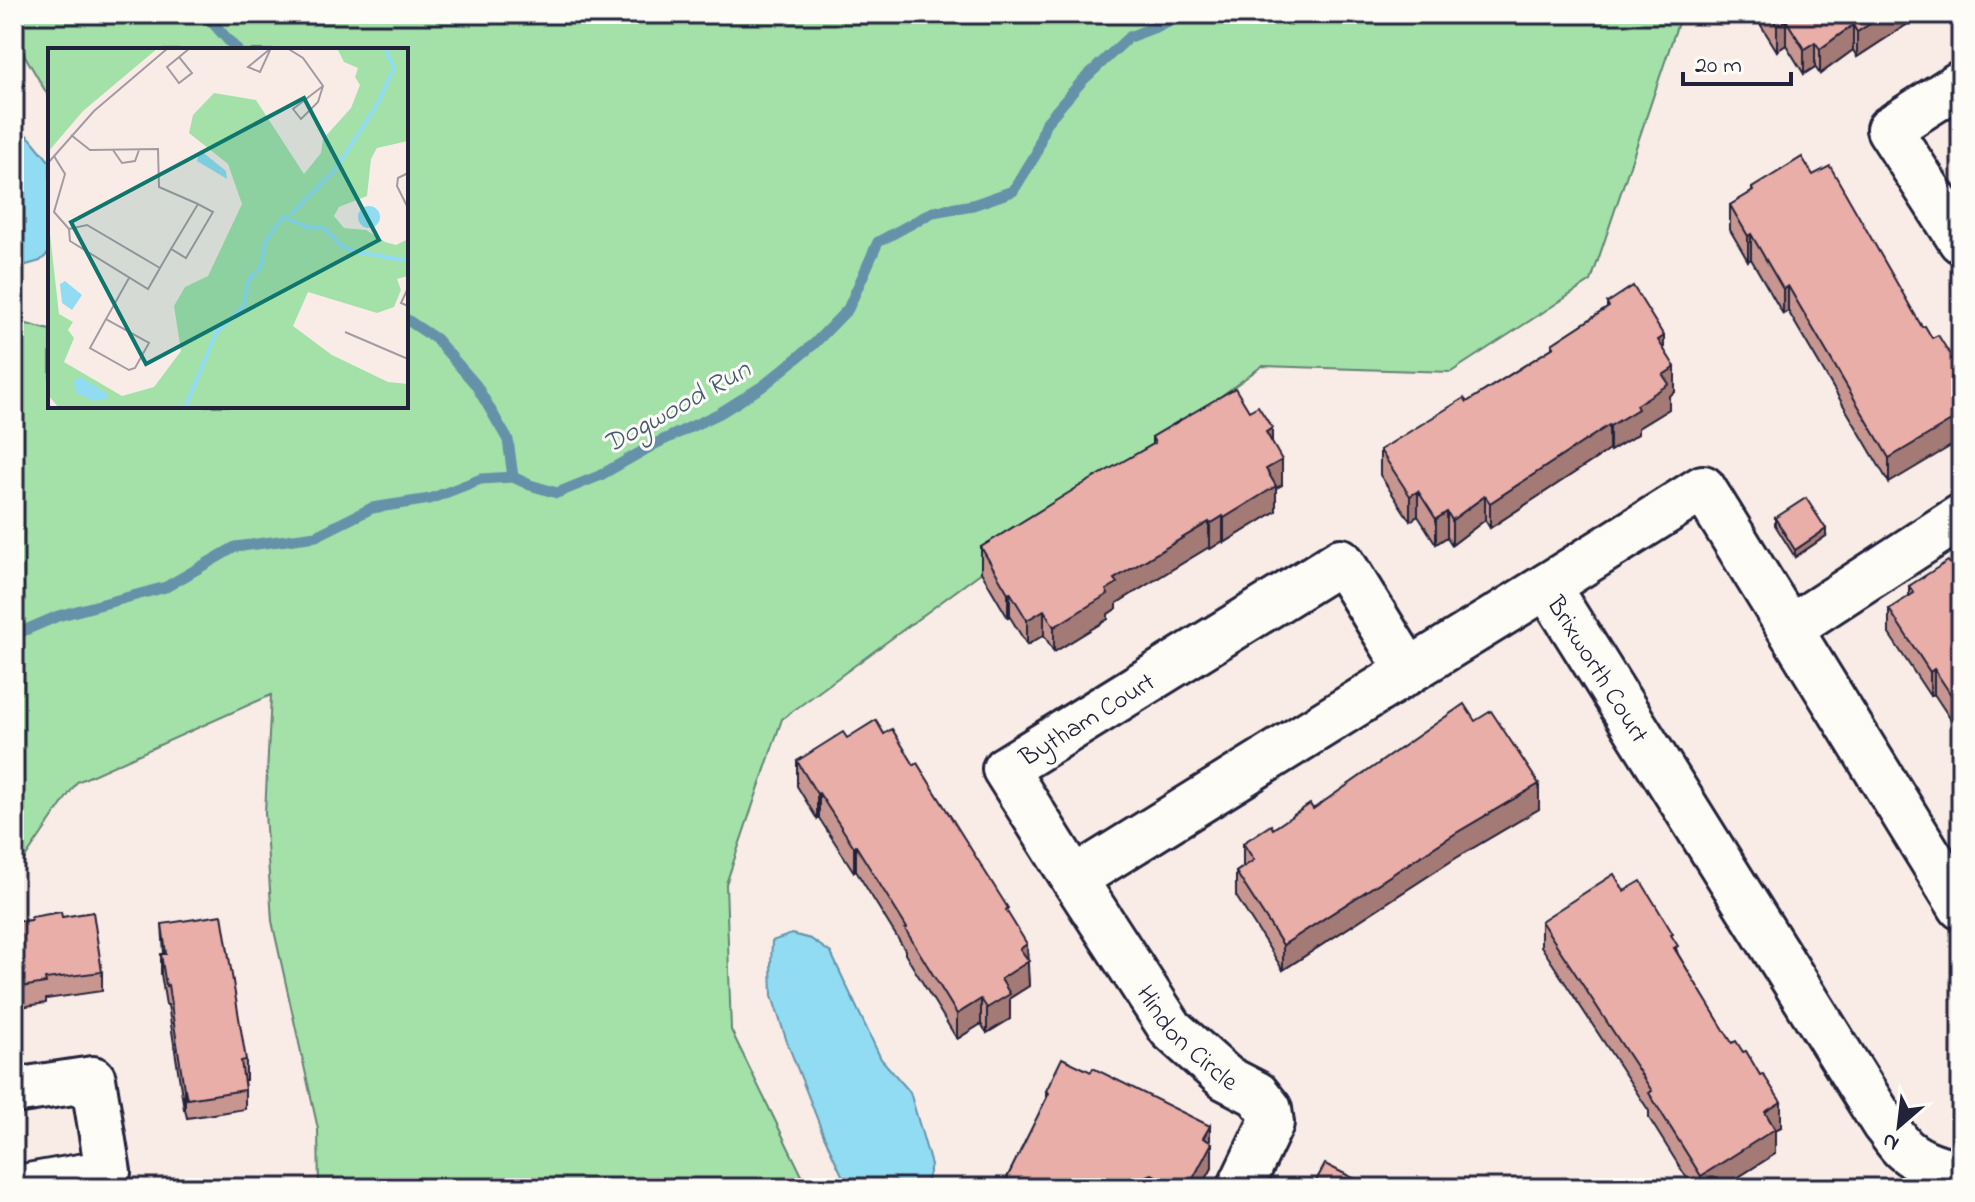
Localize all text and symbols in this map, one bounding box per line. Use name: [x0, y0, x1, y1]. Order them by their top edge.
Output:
scale bar: [1683, 36, 1791, 86]
inset map: [48, 48, 408, 408]
text: 20 m: [1695, 49, 1742, 84]
water label: Dogwood Run: [597, 350, 760, 465]
street label: Brixworth Court: [1535, 589, 1657, 752]
street label: Bytham Court: [1012, 664, 1163, 778]
street label: Hindon Circle: [1125, 978, 1243, 1103]
north arrow: [1859, 1086, 1939, 1166]
text: N: [1877, 1123, 1905, 1159]

